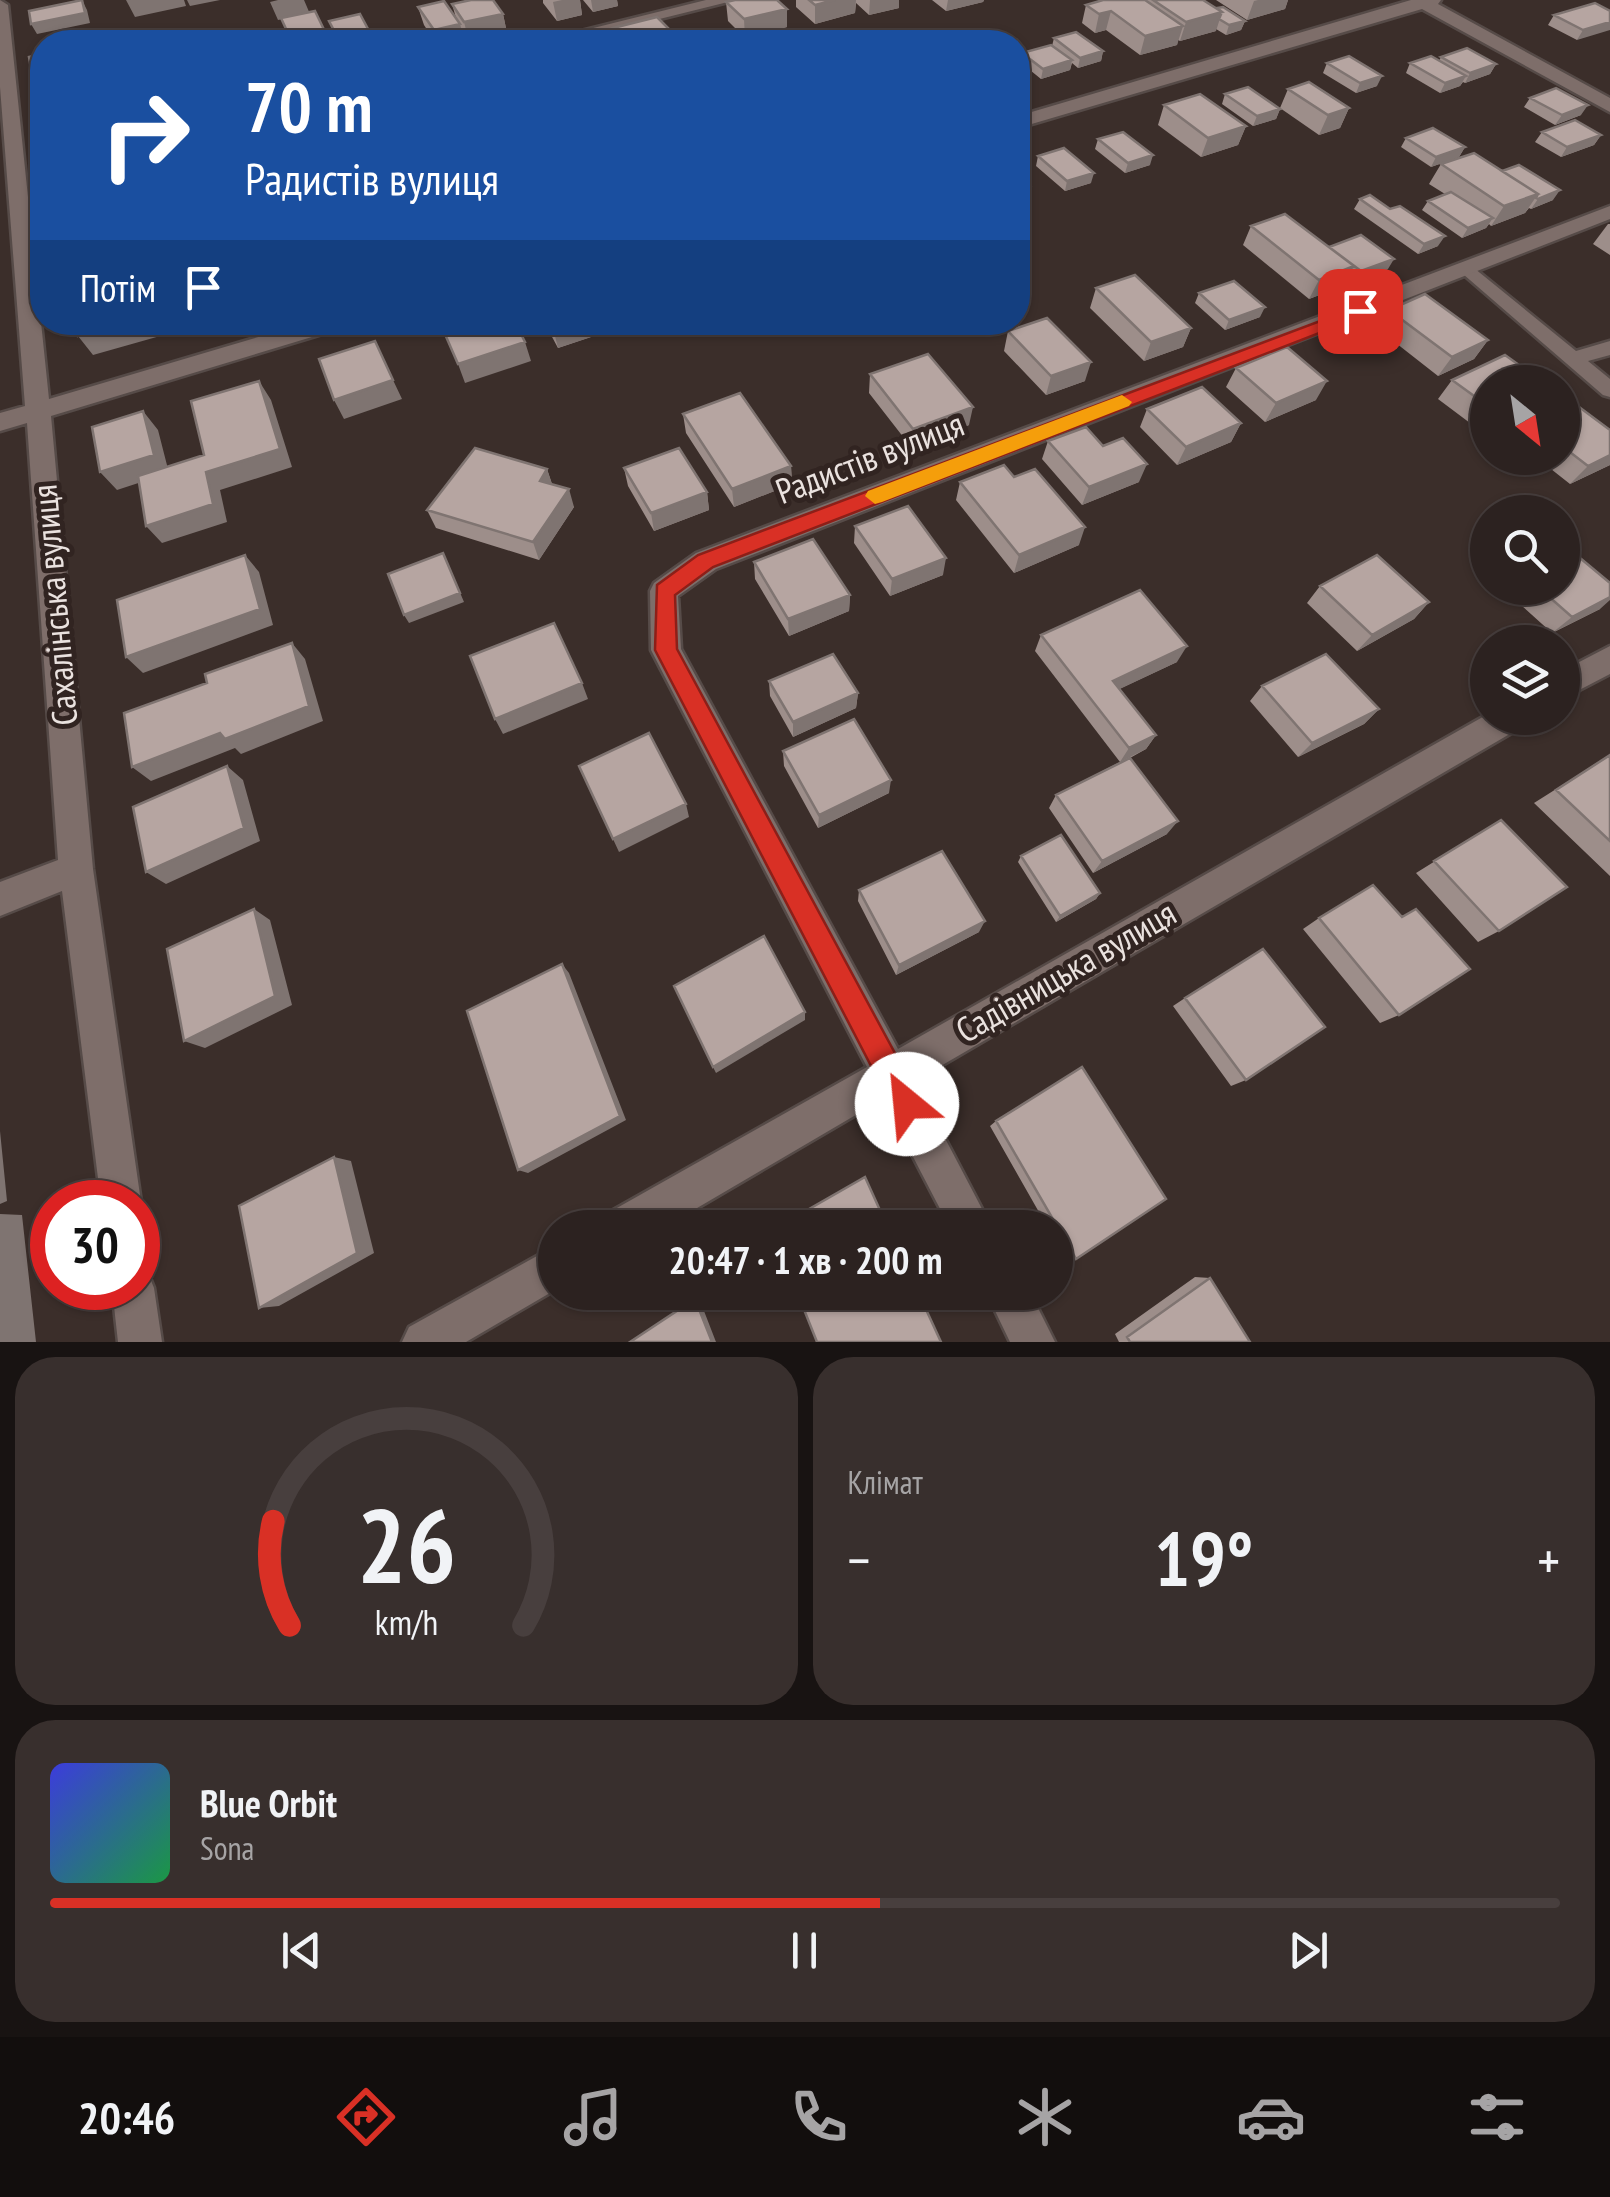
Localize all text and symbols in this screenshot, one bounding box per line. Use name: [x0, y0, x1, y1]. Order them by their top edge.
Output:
text: 70 m: [245, 61, 373, 151]
icon: right: [80, 70, 210, 200]
text: Радистів вулиця: [245, 149, 499, 207]
icon: arrive: [176, 260, 231, 315]
text: Потім: [80, 263, 156, 312]
pin: [1318, 269, 1403, 354]
icon: arrive: [1333, 284, 1388, 339]
north arrow: [1470, 365, 1580, 475]
map controls: [1470, 365, 1580, 735]
street label: Радистів вулиця: [769, 400, 970, 514]
street label: Сахалінська вулиця: [21, 483, 87, 727]
button: search: [1470, 495, 1580, 605]
button: layers: [1470, 625, 1580, 735]
street label: Садівницька вулиця: [947, 890, 1184, 1053]
position arrow: [855, 1052, 959, 1156]
speed limit sign: 30: [30, 1180, 160, 1310]
text: 20:47 · 1 хв · 200 m: [669, 1235, 942, 1284]
text: Клімат: [848, 1461, 923, 1503]
text: 26: [357, 1477, 456, 1612]
text: 19°: [1154, 1510, 1253, 1607]
text: −: [848, 1524, 870, 1595]
text: +: [1537, 1524, 1560, 1595]
text: km/h: [375, 1599, 438, 1645]
text: Blue Orbit: [200, 1778, 337, 1827]
text: Sona: [200, 1827, 254, 1869]
icon: previous: [274, 1923, 329, 1978]
icon: pause: [777, 1923, 832, 1978]
icon: next: [1281, 1923, 1336, 1978]
icon: directions: [331, 2082, 401, 2152]
icon: music: [558, 2082, 628, 2152]
icon: phone: [784, 2082, 854, 2152]
icon: climate: [1010, 2082, 1080, 2152]
icon: car: [1236, 2082, 1306, 2152]
icon: filters: [1462, 2082, 1532, 2152]
text: 20:46: [78, 2088, 175, 2146]

